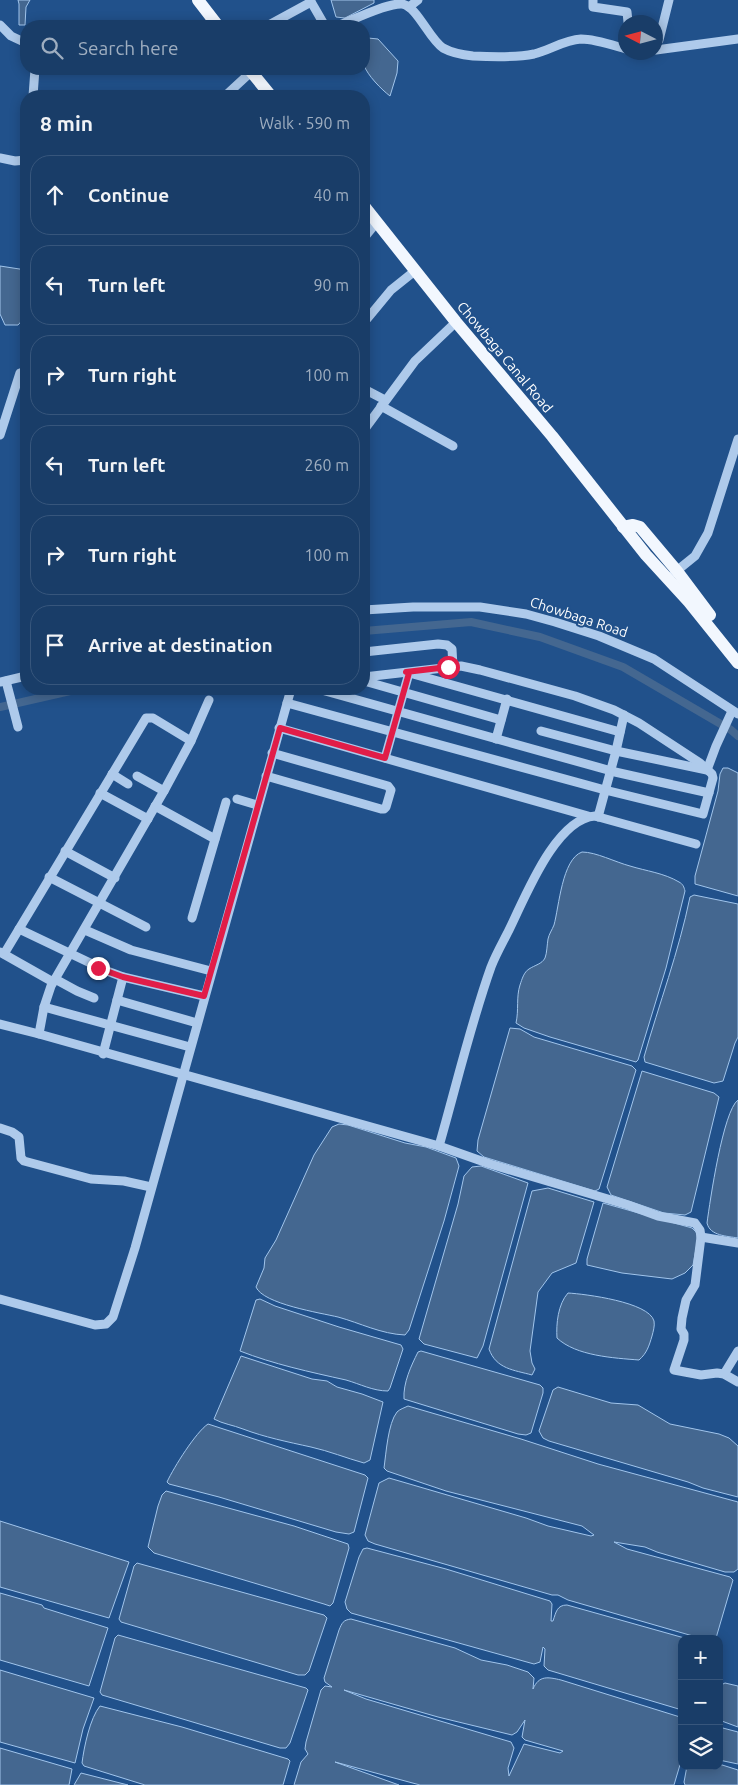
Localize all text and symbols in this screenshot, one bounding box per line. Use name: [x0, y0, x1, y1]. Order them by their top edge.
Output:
north arrow: [618, 15, 663, 60]
search box: [20, 20, 370, 75]
icon: search: [38, 34, 66, 62]
text: Search here: [78, 37, 178, 59]
text: 8 min: [40, 111, 93, 135]
text: Walk · 590 m: [259, 114, 350, 132]
icon: ahead: [41, 181, 69, 209]
text: Continue: [88, 184, 169, 206]
text: 40 m: [313, 186, 349, 204]
icon: left: [41, 271, 69, 299]
text: Turn left: [88, 274, 166, 296]
text: 90 m: [313, 276, 349, 294]
street label: Chowbaga Canal Road: [454, 298, 556, 416]
icon: right: [41, 361, 69, 389]
text: Turn right: [88, 364, 176, 386]
text: 100 m: [304, 366, 349, 384]
icon: left: [41, 451, 69, 479]
text: Turn left: [88, 454, 166, 476]
text: 260 m: [304, 456, 349, 474]
icon: right: [41, 541, 69, 569]
text: Turn right: [88, 544, 176, 566]
text: 100 m: [304, 546, 349, 564]
street label: Chowbaga Road: [528, 594, 630, 640]
icon: arrive: [41, 631, 69, 659]
text: Arrive at destination: [88, 634, 273, 656]
route start: [437, 656, 460, 679]
route end: [87, 957, 110, 980]
map controls: [678, 1635, 723, 1770]
button: +: [678, 1635, 723, 1680]
button: −: [678, 1680, 723, 1725]
button: layers: [678, 1725, 723, 1770]

